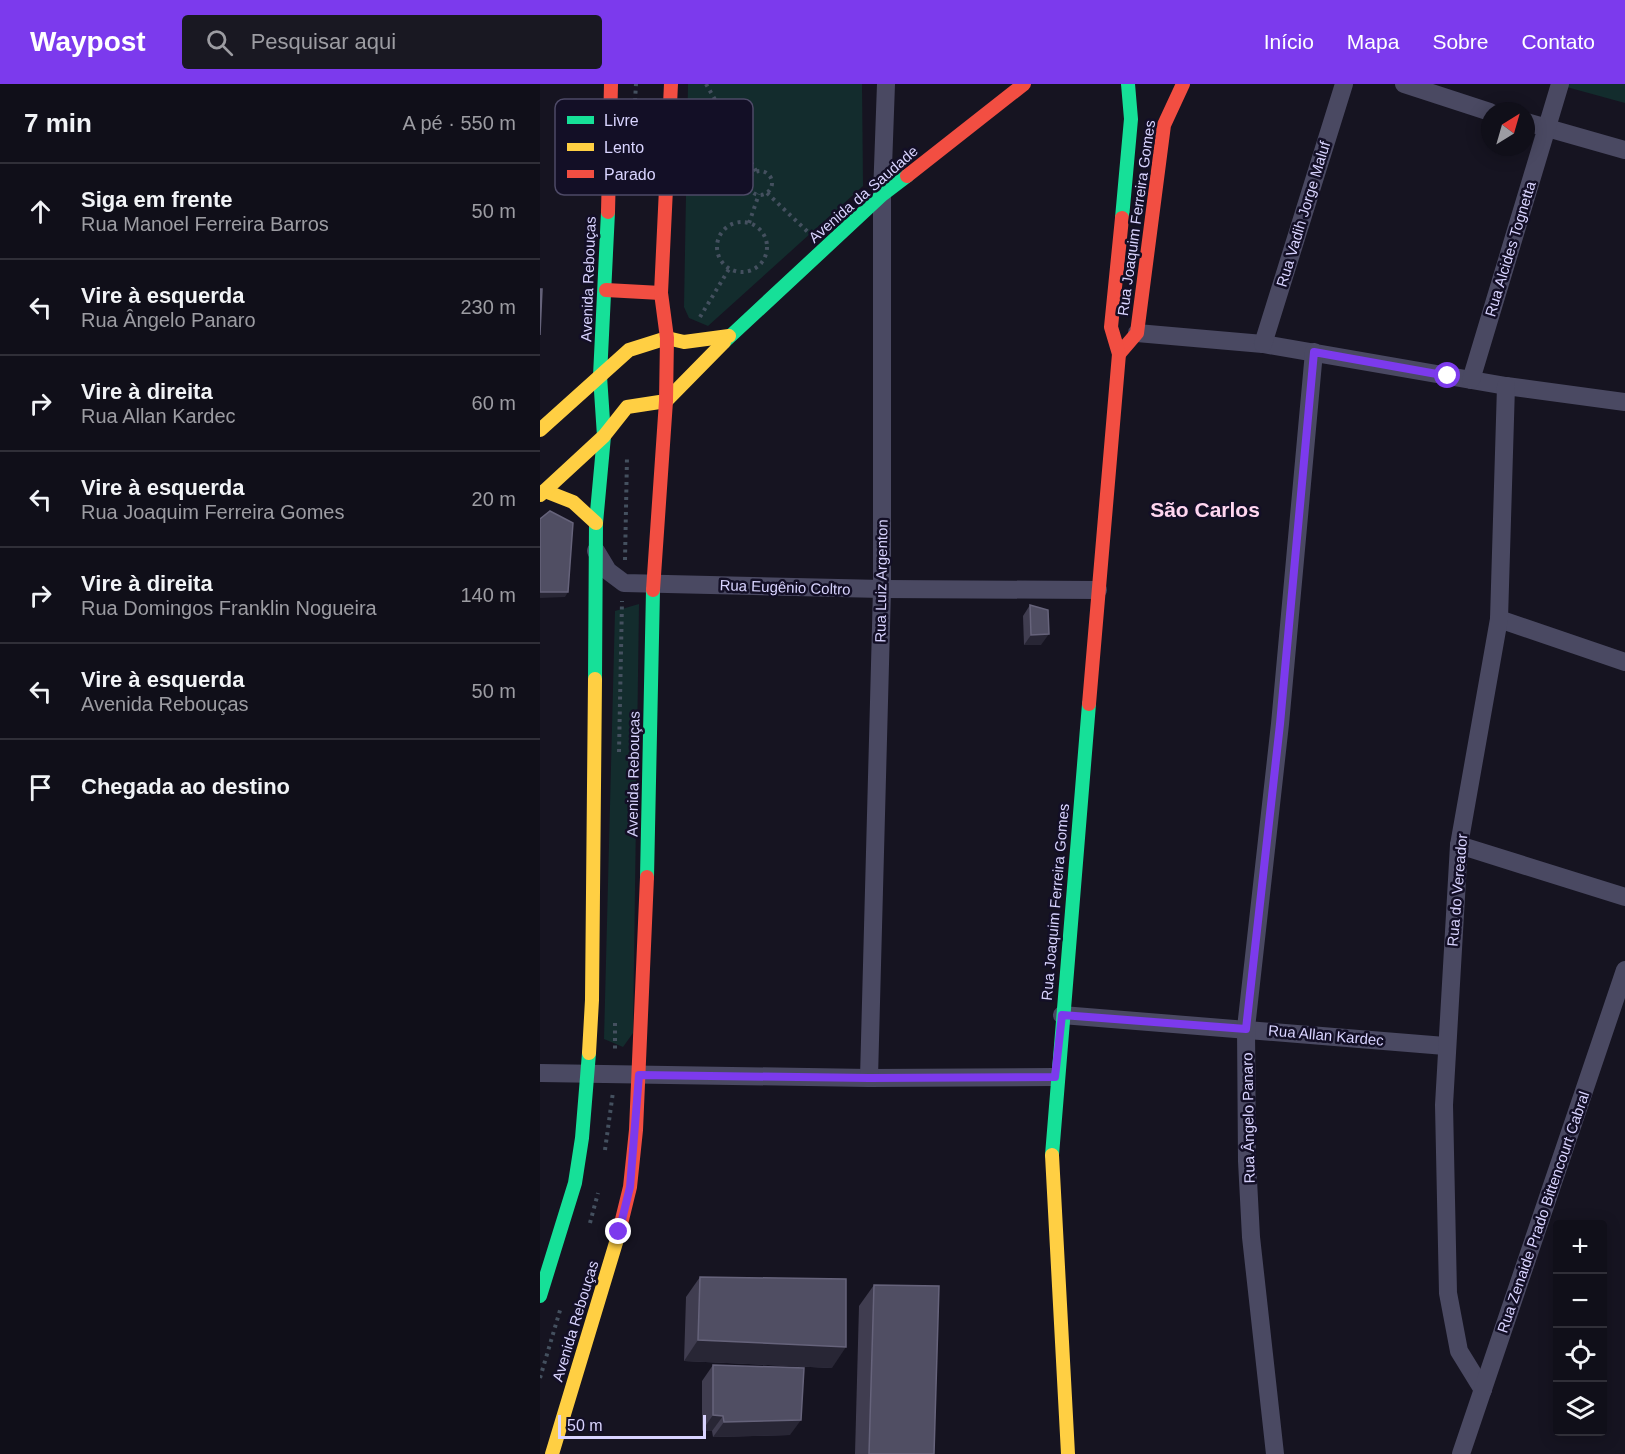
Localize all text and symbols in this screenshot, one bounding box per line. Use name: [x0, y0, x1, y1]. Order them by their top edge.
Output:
search box: [182, 15, 602, 69]
text: Waypost: [30, 26, 146, 57]
icon: search: [203, 26, 236, 59]
text: Pesquisar aqui: [251, 29, 396, 54]
text: Início: [1264, 30, 1314, 53]
text: Mapa: [1347, 30, 1399, 53]
text: Sobre: [1432, 30, 1488, 53]
text: Contato: [1521, 30, 1595, 53]
legend: [555, 99, 753, 195]
north arrow: [1481, 102, 1535, 156]
text: 7 min: [24, 108, 92, 138]
text: A pé · 550 m: [403, 112, 516, 134]
text: Livre: [604, 112, 639, 129]
street label: Rua Joaquim Ferreira Gomes: [1114, 119, 1158, 317]
street label: Rua Vadih Jorge Maluf: [1273, 138, 1334, 289]
text: Lento: [604, 139, 644, 156]
street label: Avenida da Saudade: [805, 142, 921, 246]
text: Parado: [604, 166, 656, 183]
street label: Rua Alcides Tognetta: [1481, 179, 1539, 319]
text: Siga em frente: [81, 187, 233, 212]
icon: ahead: [24, 195, 57, 228]
text: 50 m: [472, 200, 516, 222]
text: Rua Manoel Ferreira Barros: [81, 213, 329, 235]
street label: Avenida Rebouças: [577, 216, 599, 342]
text: Vire à esquerda: [81, 283, 244, 308]
icon: left: [24, 291, 57, 324]
text: 230 m: [460, 296, 516, 318]
text: Rua Ângelo Panaro: [81, 309, 256, 331]
route start: [1434, 362, 1460, 388]
text: Vire à direita: [81, 379, 213, 404]
icon: right: [24, 387, 57, 420]
text: 60 m: [472, 392, 516, 414]
text: Rua Allan Kardec: [81, 405, 236, 427]
text: Vire à esquerda: [81, 475, 244, 500]
icon: left: [24, 483, 57, 516]
text: 20 m: [472, 488, 516, 510]
district label: São Carlos: [1150, 498, 1260, 521]
text: Rua Joaquim Ferreira Gomes: [81, 501, 344, 523]
street label: Rua Luiz Argenton: [871, 519, 891, 643]
text: Vire à direita: [81, 571, 213, 596]
street label: Rua Eugênio Coltro: [719, 576, 851, 598]
icon: right: [24, 579, 57, 612]
text: 140 m: [460, 584, 516, 606]
text: Rua Domingos Franklin Nogueira: [81, 597, 377, 619]
text: Vire à esquerda: [81, 667, 244, 692]
icon: left: [24, 675, 57, 708]
text: 50 m: [472, 680, 516, 702]
text: Avenida Rebouças: [81, 693, 249, 715]
street label: Avenida Rebouças: [623, 711, 643, 837]
icon: arrive: [24, 771, 57, 804]
text: Chegada ao destino: [81, 774, 290, 799]
street label: Rua Joaquim Ferreira Gomes: [1038, 803, 1072, 1001]
street label: Rua do Vereador: [1444, 833, 1470, 947]
street label: Rua Allan Kardec: [1268, 1021, 1385, 1049]
street label: Rua Ângelo Panaro: [1238, 1052, 1258, 1184]
street label: Rua Zenaide Prado Bittencourt Cabral: [1494, 1089, 1592, 1335]
route end: [605, 1218, 631, 1244]
map controls: [1553, 1220, 1607, 1436]
button: +: [1553, 1220, 1607, 1274]
street label: Avenida Rebouças: [549, 1258, 601, 1384]
button: −: [1553, 1274, 1607, 1328]
button: locate: [1553, 1328, 1607, 1382]
button: layers: [1553, 1382, 1607, 1436]
scale bar: [558, 1412, 706, 1440]
text: 50 m: [567, 1417, 603, 1434]

